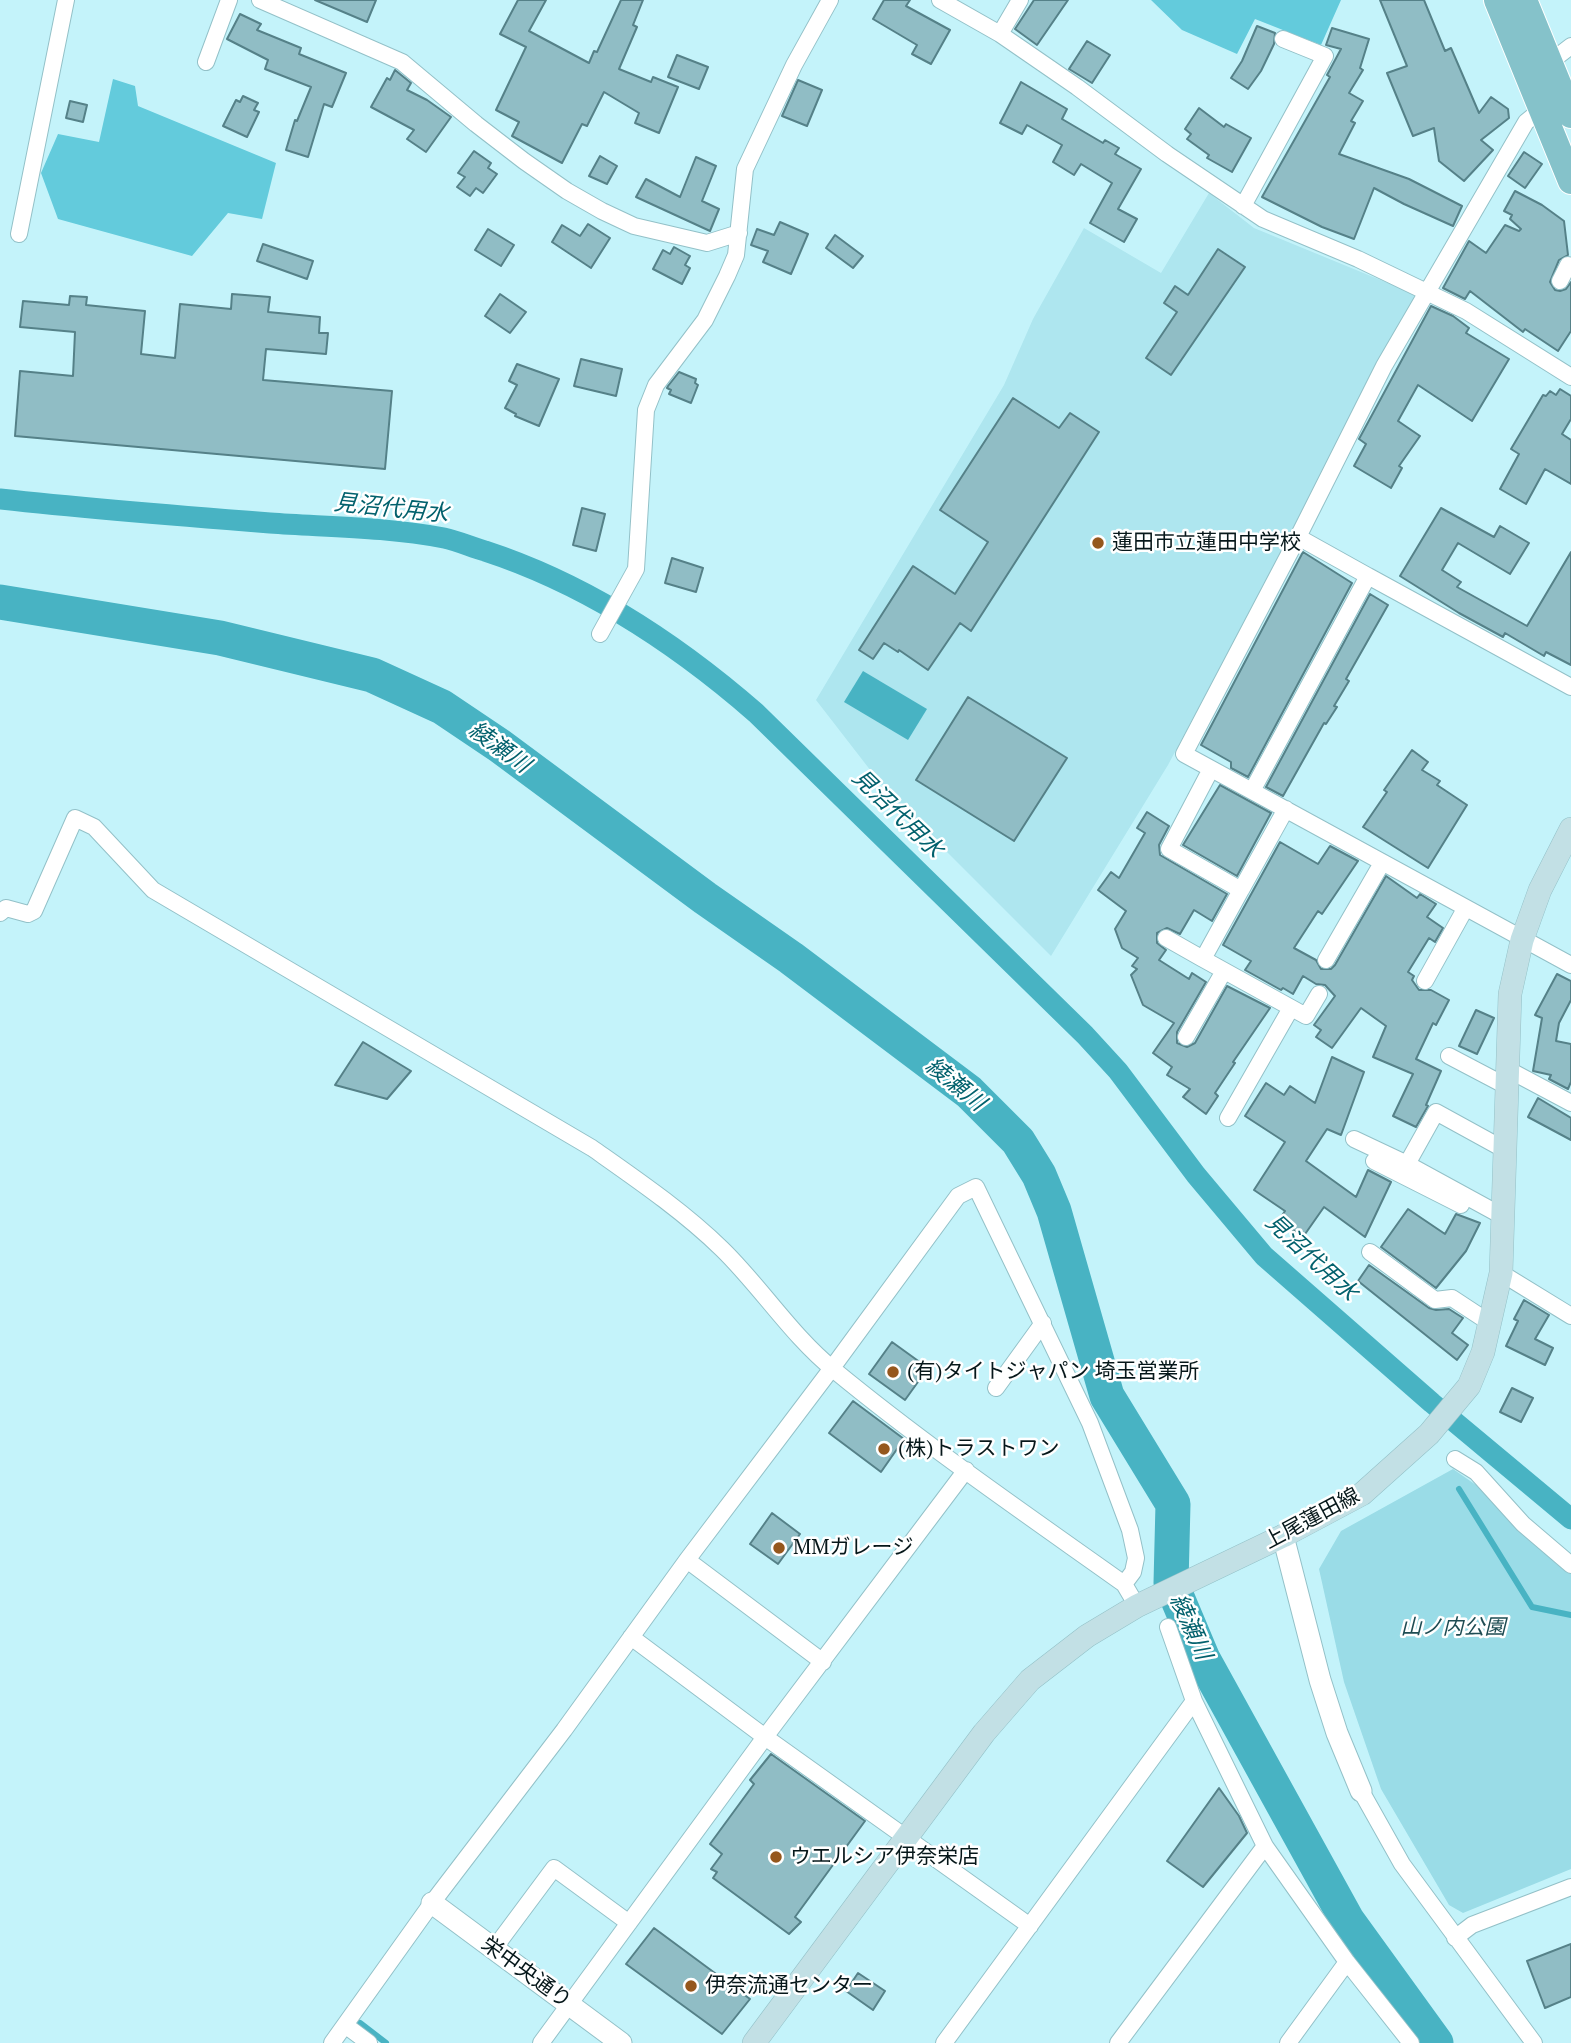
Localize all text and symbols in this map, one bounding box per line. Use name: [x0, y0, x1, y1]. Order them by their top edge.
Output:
water label: 見沼代用水: [332, 489, 450, 529]
place label: 蓮田市立蓮田中学校: [1112, 530, 1301, 556]
marker: 蓮田市立蓮田中学校: [1090, 535, 1106, 551]
water label: 綾瀬川: [463, 717, 535, 779]
water label: 見沼代用水: [846, 764, 948, 864]
water label: 綾瀬川: [920, 1053, 990, 1117]
water label: 見沼代用水: [1260, 1209, 1362, 1307]
place label: (有)タイトジャパン 埼玉営業所: [907, 1359, 1200, 1385]
marker: (有)タイトジャパン 埼玉営業所: [885, 1364, 901, 1380]
place label: (株)トラストワン: [898, 1436, 1059, 1462]
marker: (株)トラストワン: [876, 1441, 892, 1457]
street label: 上尾蓮田線: [1260, 1483, 1364, 1555]
place label: MMガレージ: [793, 1535, 913, 1561]
marker: MMガレージ: [771, 1540, 787, 1556]
water label: 綾瀬川: [1163, 1590, 1217, 1664]
park label: 山ノ内公園: [1401, 1615, 1505, 1641]
place label: ウエルシア伊奈栄店: [790, 1844, 979, 1870]
marker: ウエルシア伊奈栄店: [768, 1849, 784, 1865]
street label: 栄中央通り: [476, 1932, 576, 2014]
place label: 伊奈流通センター: [705, 1973, 873, 1999]
marker: 伊奈流通センター: [683, 1978, 699, 1994]

